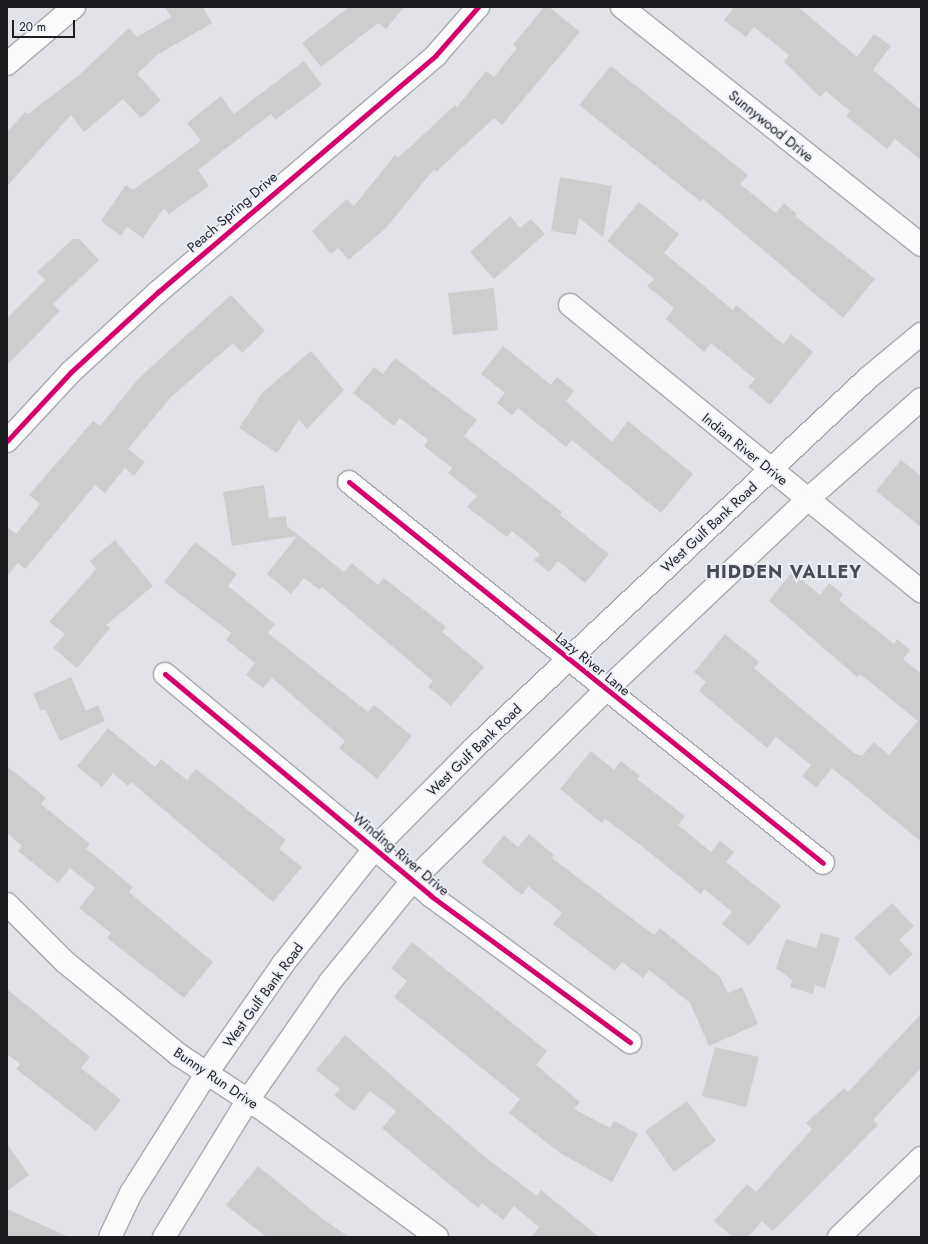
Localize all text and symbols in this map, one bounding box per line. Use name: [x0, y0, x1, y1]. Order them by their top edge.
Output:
scale bar: [14, 12, 77, 38]
text: 20 m: [19, 18, 46, 36]
street label: Sunnywood Drive: [725, 87, 817, 165]
street label: Peach Spring Drive: [183, 168, 281, 256]
street label: Indian River Drive: [699, 409, 791, 489]
street label: West Gulf Bank Road: [657, 478, 761, 576]
district label: HIDDEN VALLEY: [706, 561, 862, 583]
street label: Lazy River Lane: [552, 629, 634, 699]
street label: West Gulf Bank Road: [423, 700, 525, 800]
street label: Winding River Drive: [349, 809, 453, 899]
street label: West Gulf Bank Road: [219, 939, 307, 1051]
street label: Bunny Run Drive: [171, 1044, 261, 1112]

